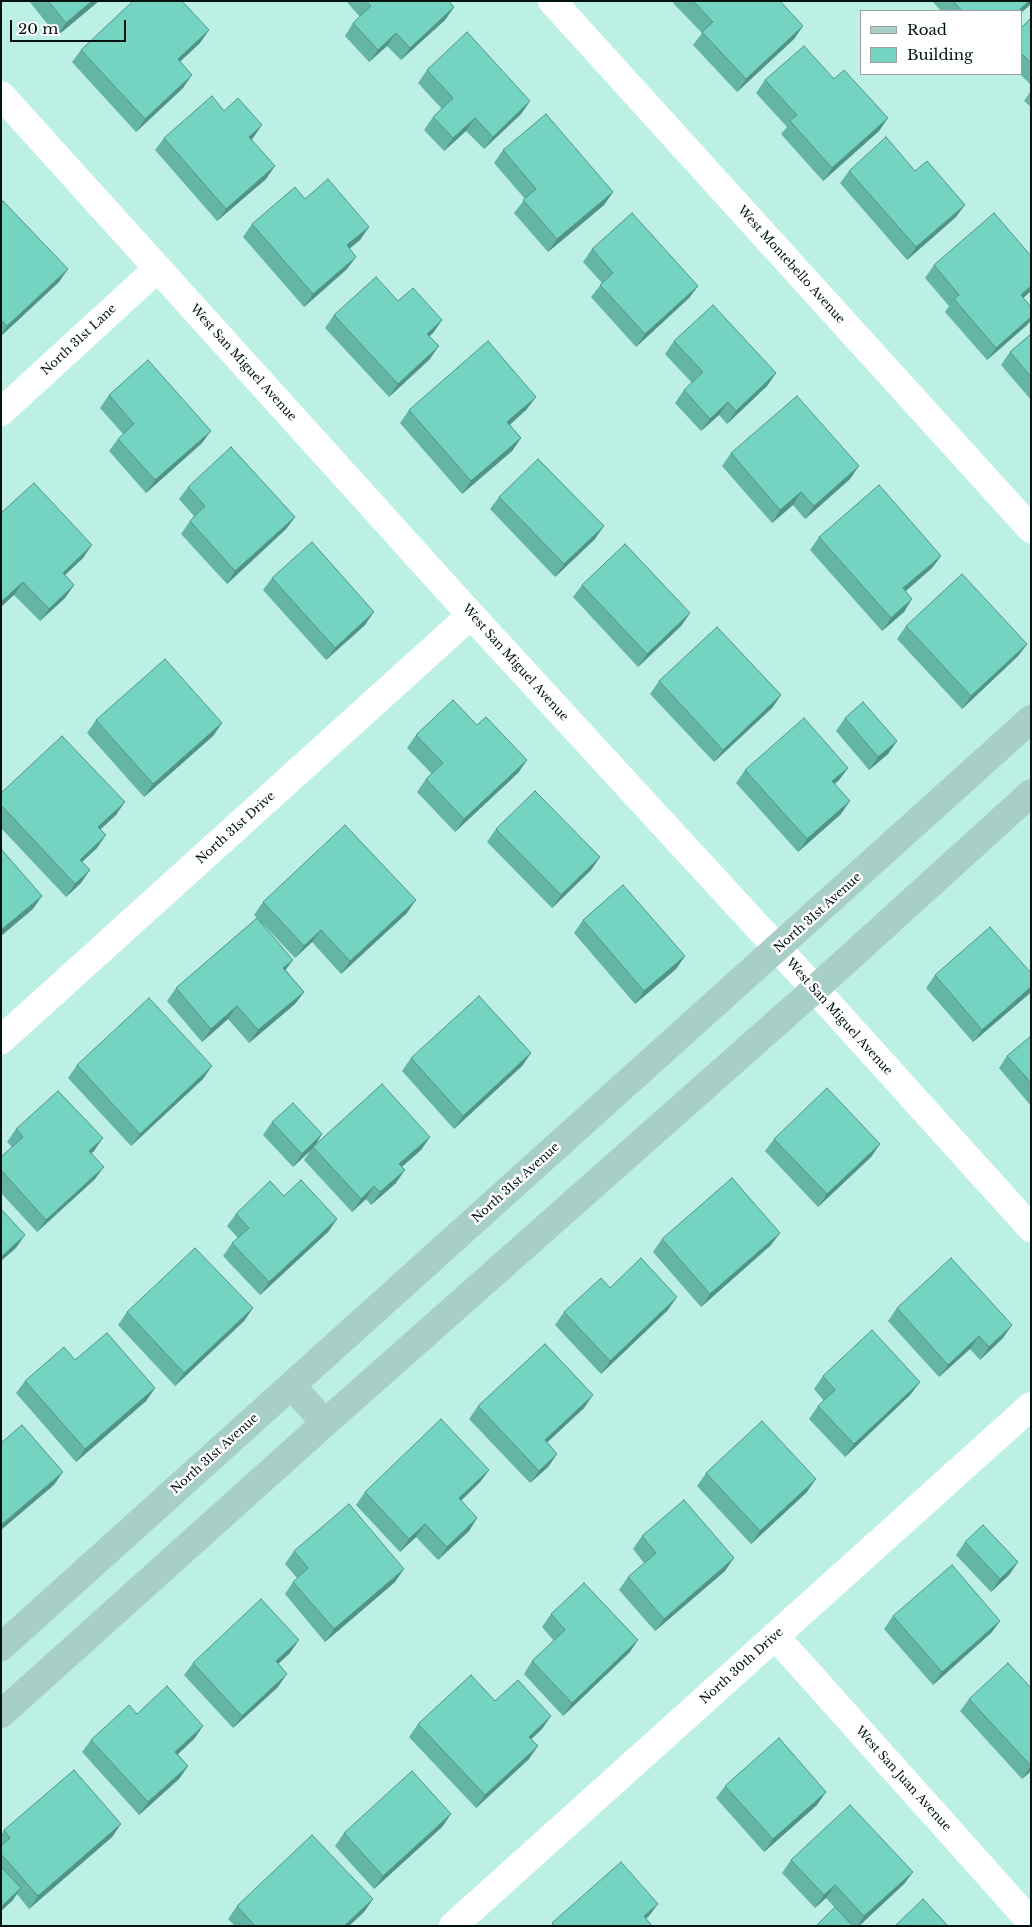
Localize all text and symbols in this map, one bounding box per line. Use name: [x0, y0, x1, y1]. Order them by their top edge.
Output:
scale bar: [12, 10, 129, 42]
legend: [860, 10, 1022, 75]
text: 20 m: [18, 19, 58, 38]
text: Road: [907, 20, 947, 39]
text: Building: [907, 45, 973, 64]
street label: West Montebello Avenue: [734, 203, 848, 327]
street label: North 31st Lane: [39, 302, 119, 378]
street label: West San Miguel Avenue: [187, 302, 299, 424]
street label: West San Miguel Avenue: [459, 602, 571, 724]
street label: North 31st Drive: [194, 789, 278, 867]
street label: North 31st Avenue: [772, 870, 864, 956]
street label: West San Miguel Avenue: [783, 956, 895, 1078]
street label: North 31st Avenue: [470, 1140, 562, 1226]
street label: North 31st Avenue: [169, 1411, 261, 1497]
street label: North 30th Drive: [698, 1625, 786, 1707]
street label: West San Juan Avenue: [852, 1724, 954, 1834]

